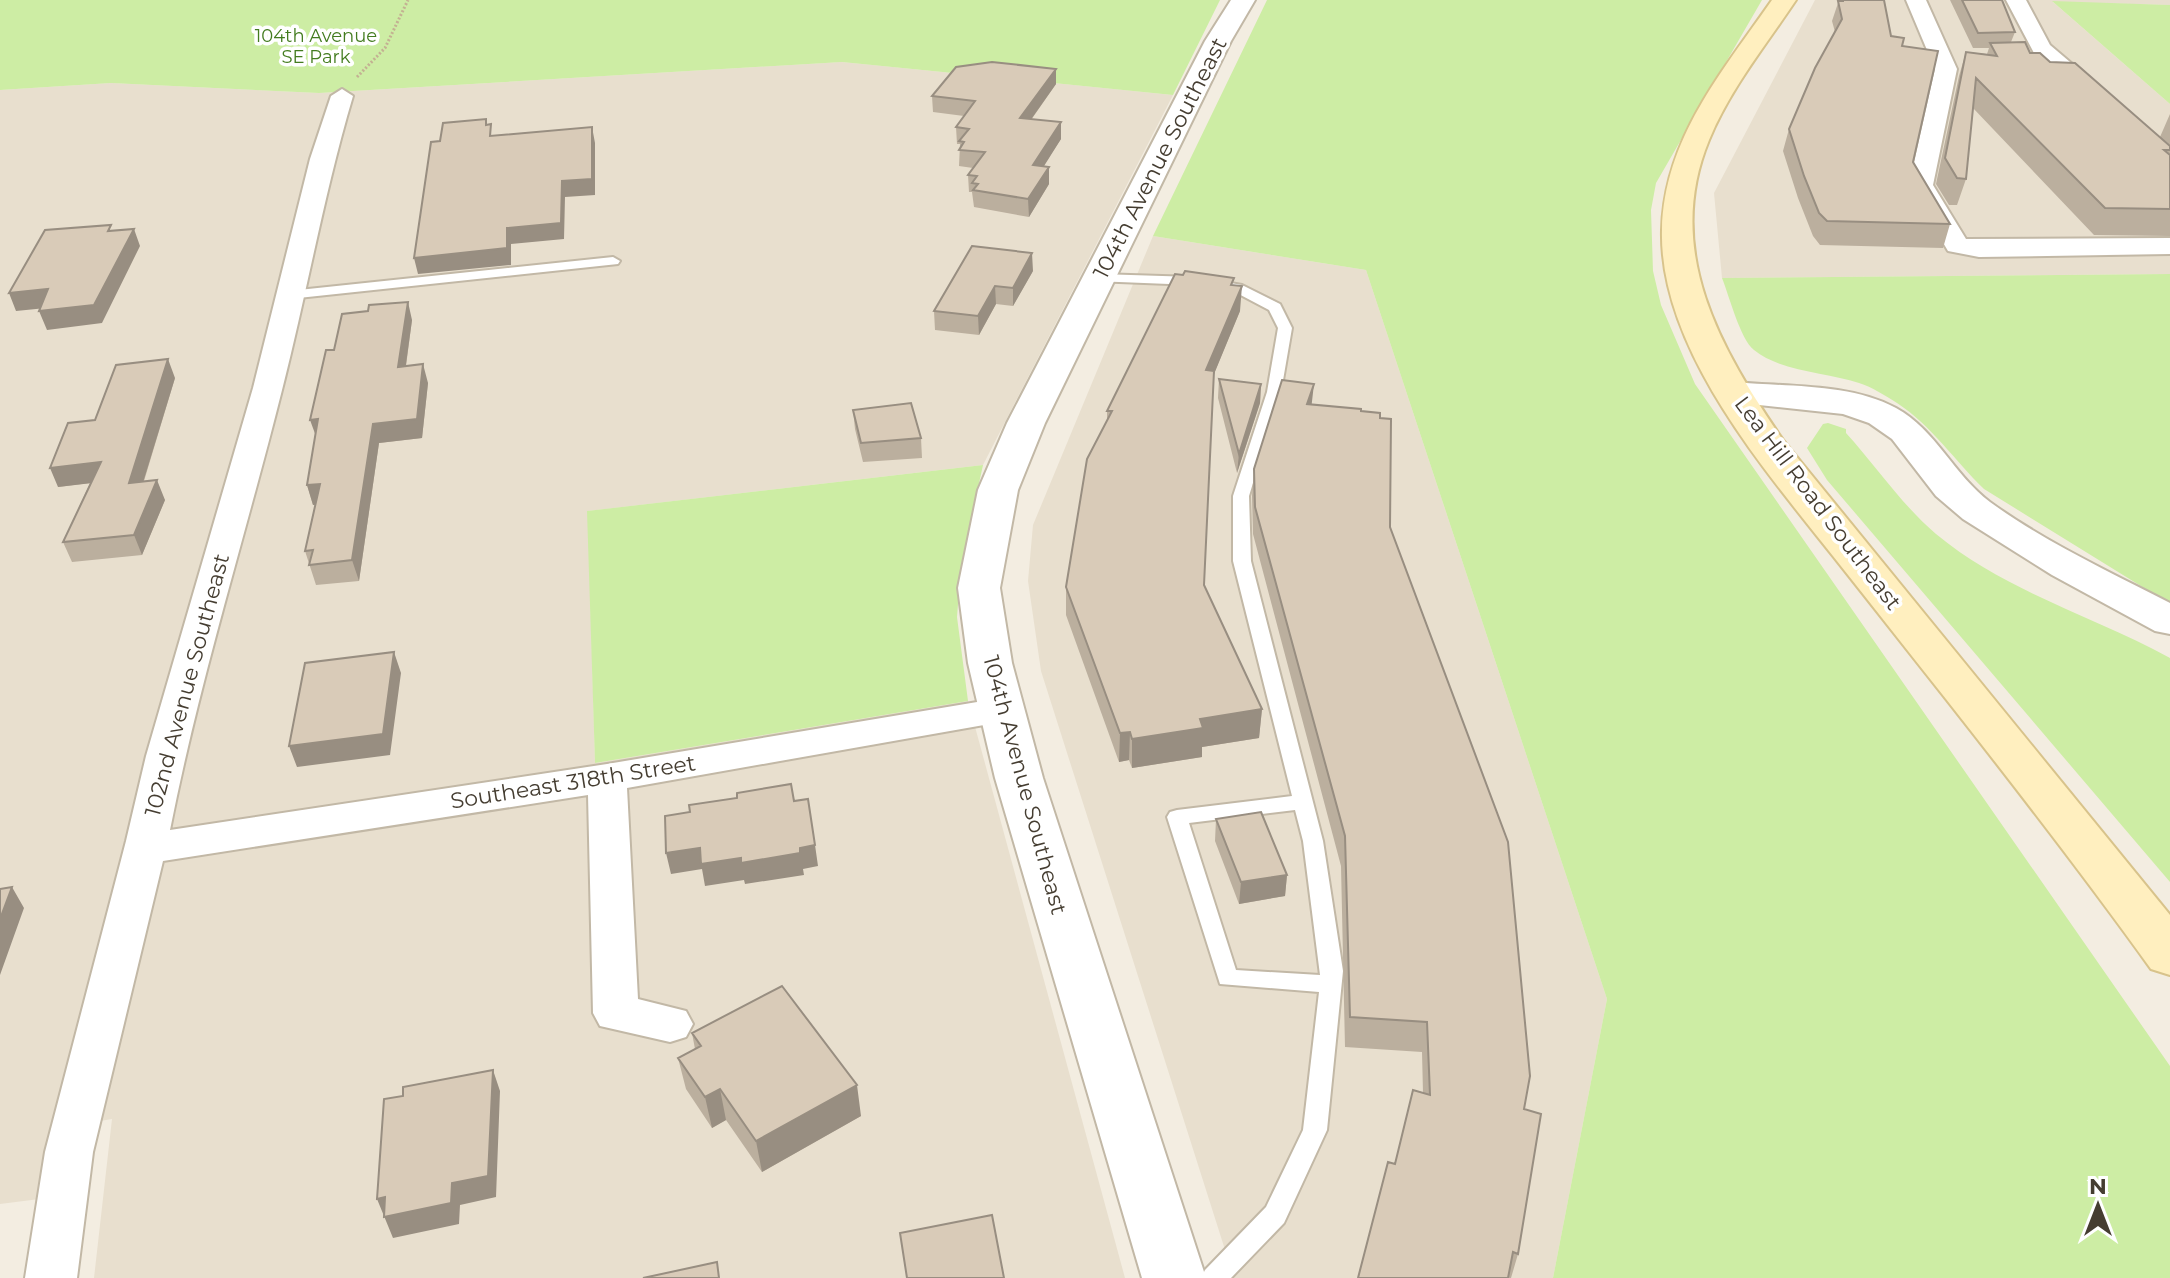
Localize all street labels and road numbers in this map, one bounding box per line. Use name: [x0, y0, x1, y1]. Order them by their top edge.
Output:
street label: 104th Avenue Southeast: [1087, 33, 1233, 283]
street label: Lea Hill Road Southeast: [1729, 391, 1907, 615]
street label: 102nd Avenue Southeast: [139, 551, 235, 819]
street label: 104th Avenue Southeast: [977, 653, 1073, 917]
street label: Southeast 318th Street: [449, 749, 698, 815]

